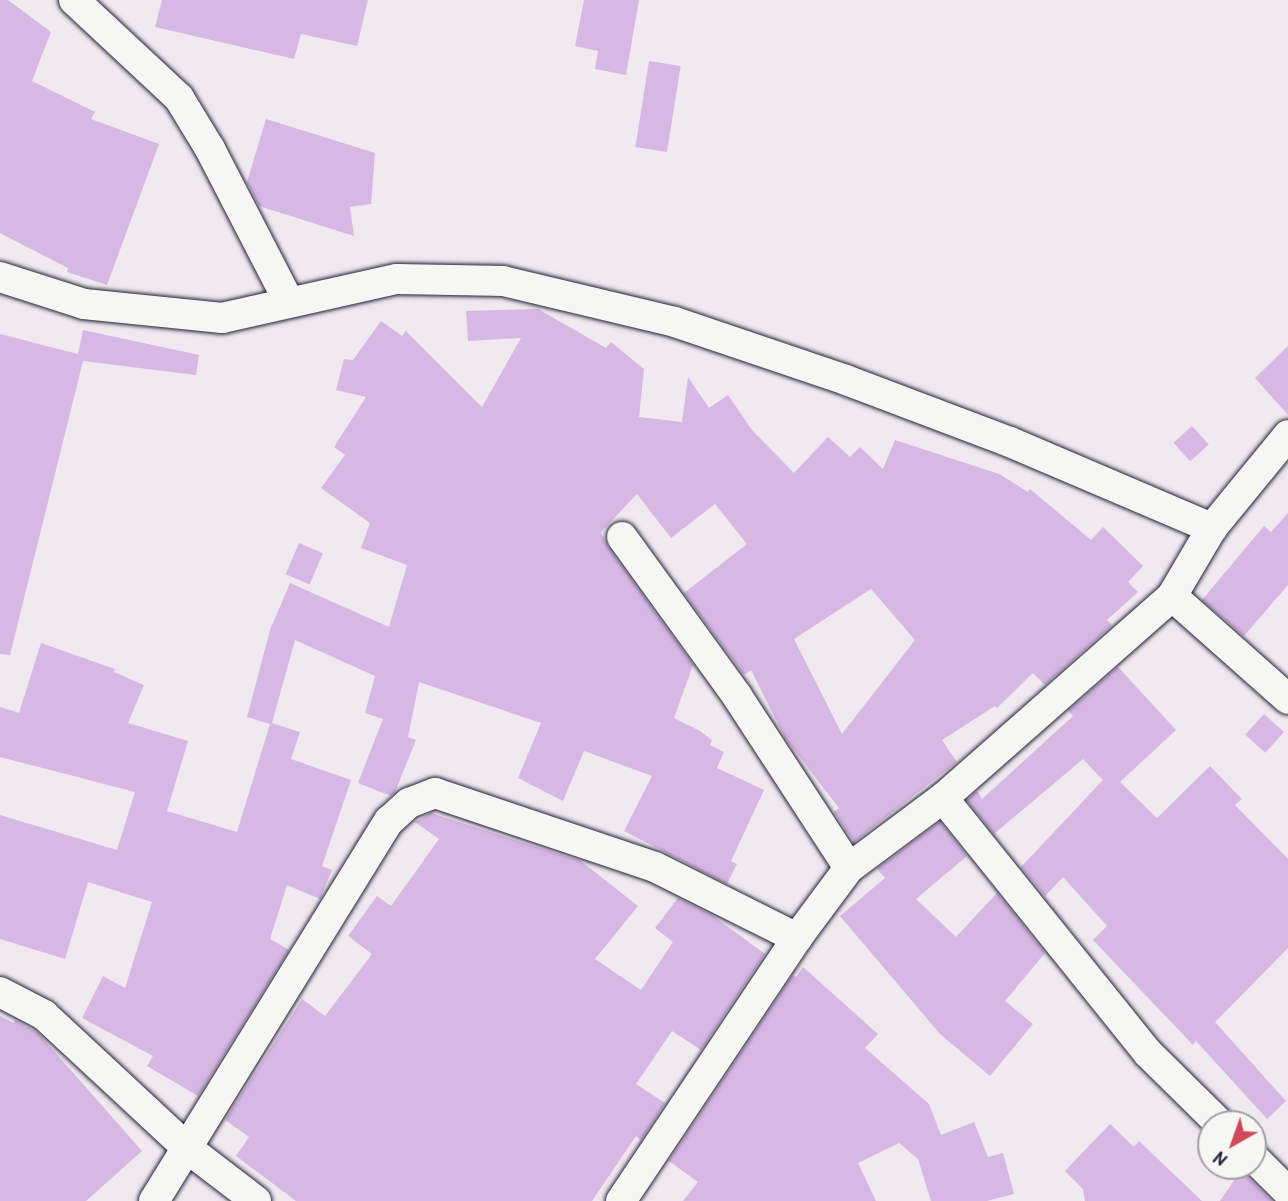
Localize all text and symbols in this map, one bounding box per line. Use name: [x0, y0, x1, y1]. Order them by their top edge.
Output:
north arrow: [1197, 1110, 1267, 1180]
text: N: [1208, 1146, 1232, 1173]

